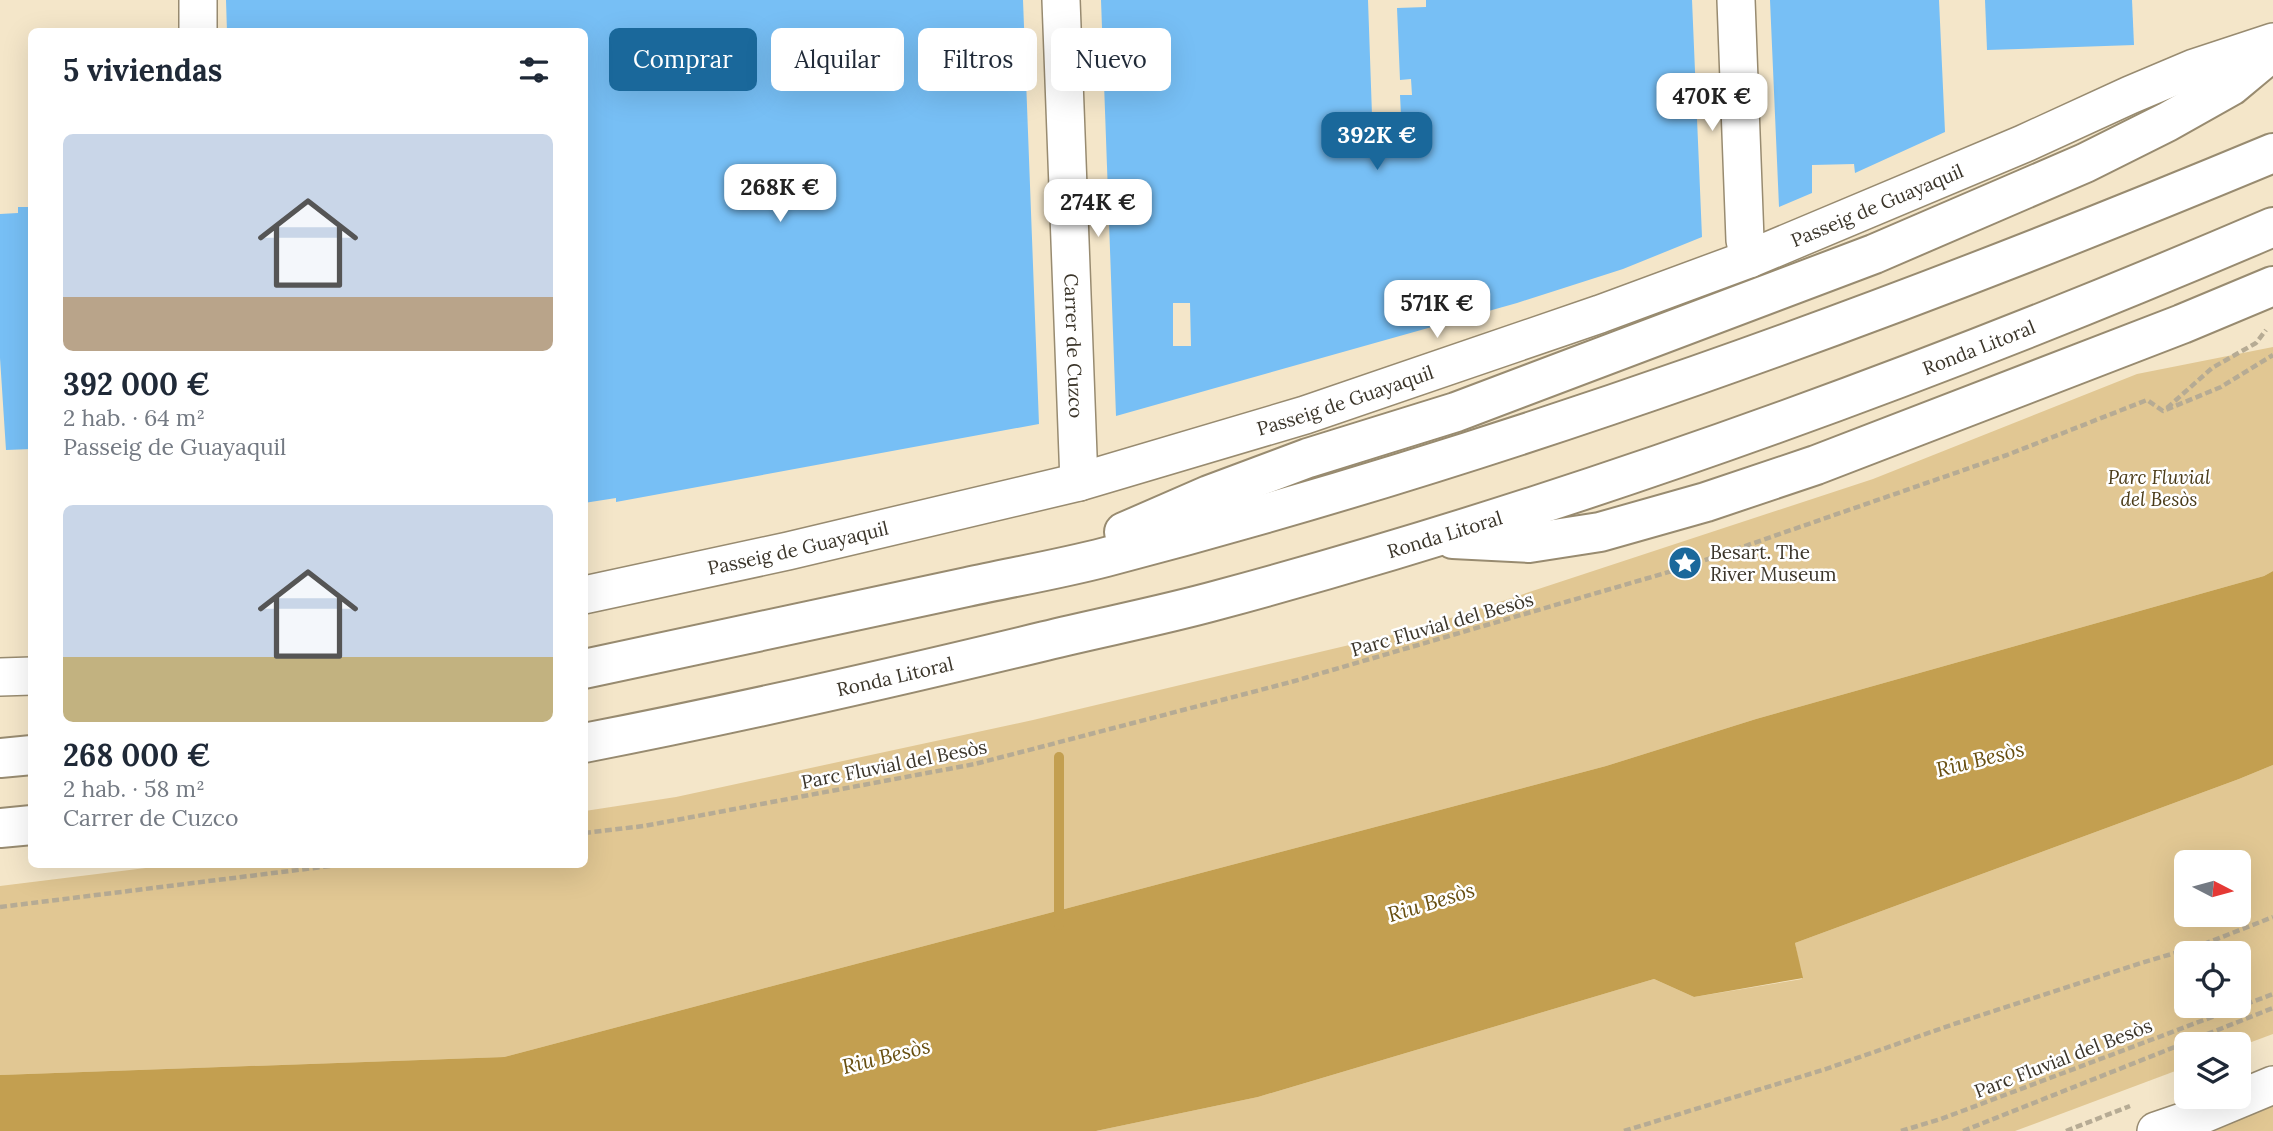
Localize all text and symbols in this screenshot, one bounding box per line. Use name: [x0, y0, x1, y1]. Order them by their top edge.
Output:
chip: Comprar: [609, 28, 757, 91]
chip: Alquilar: [771, 28, 904, 91]
chip: Filtros: [918, 28, 1037, 91]
chip: Nuevo: [1051, 28, 1171, 91]
text: 5 viviendas: [63, 51, 222, 89]
icon: filters: [515, 51, 553, 89]
pin: 470K €: [1655, 74, 1769, 133]
text: 470K €: [1672, 81, 1752, 110]
pin: 392K €: [1320, 113, 1434, 172]
text: 392K €: [1337, 120, 1417, 149]
street label: Passeig de Guayaquil: [1787, 158, 1967, 252]
pin: 268K €: [723, 164, 837, 224]
text: 268K €: [740, 172, 820, 201]
icon: home: [245, 180, 371, 306]
pin: 274K €: [1041, 180, 1155, 239]
text: 274K €: [1060, 187, 1136, 216]
street label: Carrer de Cuzco: [1059, 273, 1089, 419]
pin: 571K €: [1380, 280, 1494, 340]
text: 571K €: [1400, 288, 1474, 317]
street label: Ronda Litoral: [1919, 315, 2039, 380]
street label: Passeig de Guayaquil: [1254, 360, 1436, 441]
text: 392 000 €: [63, 365, 210, 403]
text: 2 hab. · 64 m²: [63, 403, 205, 432]
text: Passeig de Guayaquil: [63, 432, 286, 461]
park label: Parc Fluvial del Besòs: [2108, 465, 2211, 511]
street label: Ronda Litoral: [1384, 505, 1505, 563]
street label: Passeig de Guayaquil: [705, 516, 891, 580]
place label: Besart. The River Museum: [1710, 540, 1837, 586]
place icon: Besart. The River Museum: [1666, 544, 1704, 582]
icon: home: [245, 551, 371, 677]
street label: Parc Fluvial del Besòs: [1348, 586, 1536, 662]
street label: Ronda Litoral: [834, 651, 956, 701]
street label: Parc Fluvial del Besòs: [799, 734, 989, 794]
water label: Riu Besòs: [1933, 735, 2027, 783]
text: 268 000 €: [63, 736, 211, 774]
text: 2 hab. · 58 m²: [63, 774, 205, 803]
text: Carrer de Cuzco: [63, 803, 238, 832]
north arrow: [2174, 850, 2250, 928]
map controls: [2174, 850, 2251, 1109]
water label: Riu Besòs: [1384, 876, 1478, 928]
button: locate: [2174, 941, 2251, 1018]
street label: Parc Fluvial del Besòs: [1971, 1013, 2156, 1103]
water label: Riu Besòs: [839, 1032, 933, 1080]
button: layers: [2174, 1032, 2251, 1109]

